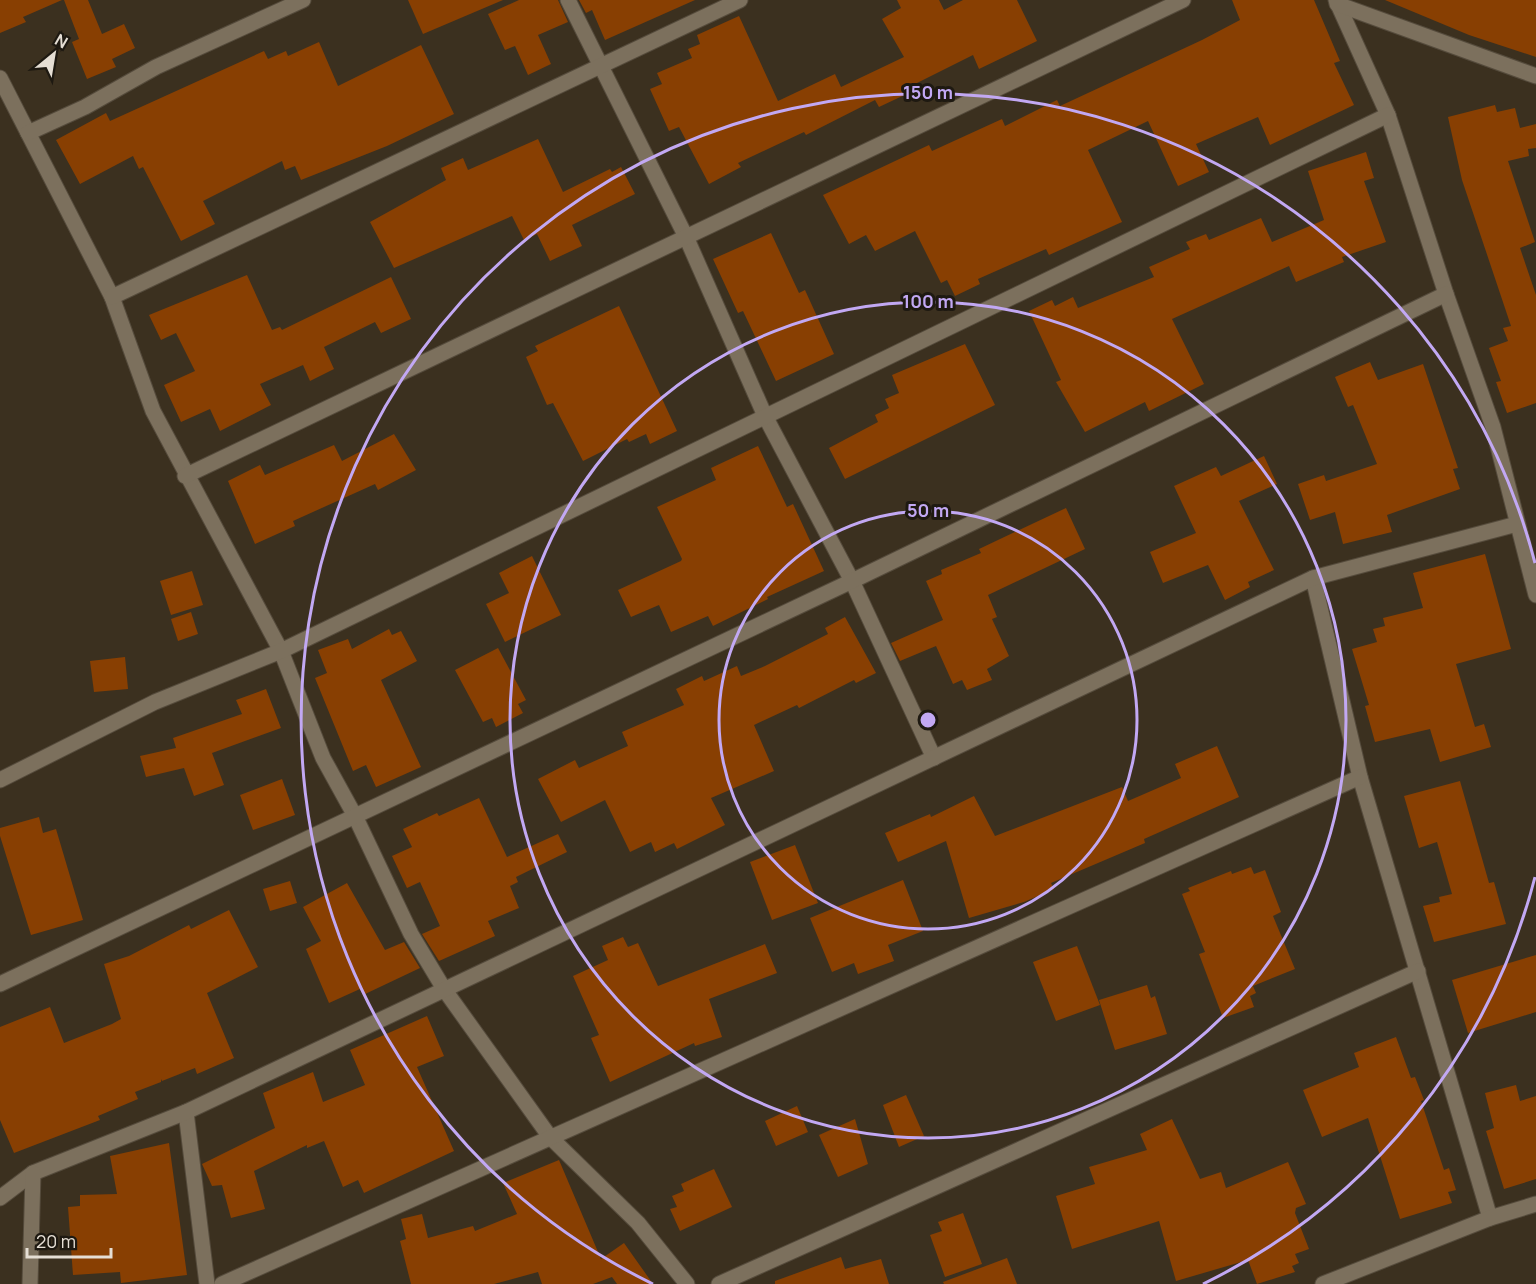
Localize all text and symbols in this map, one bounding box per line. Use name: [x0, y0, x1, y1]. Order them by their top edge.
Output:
north arrow: [24, 24, 84, 84]
text: N: [51, 29, 72, 53]
text: 150 m: [903, 80, 953, 104]
text: 100 m: [902, 289, 954, 313]
text: 50 m: [907, 498, 949, 522]
centre of rings: [918, 710, 938, 730]
scale bar: [27, 1221, 111, 1259]
text: 20 m: [36, 1229, 76, 1253]

